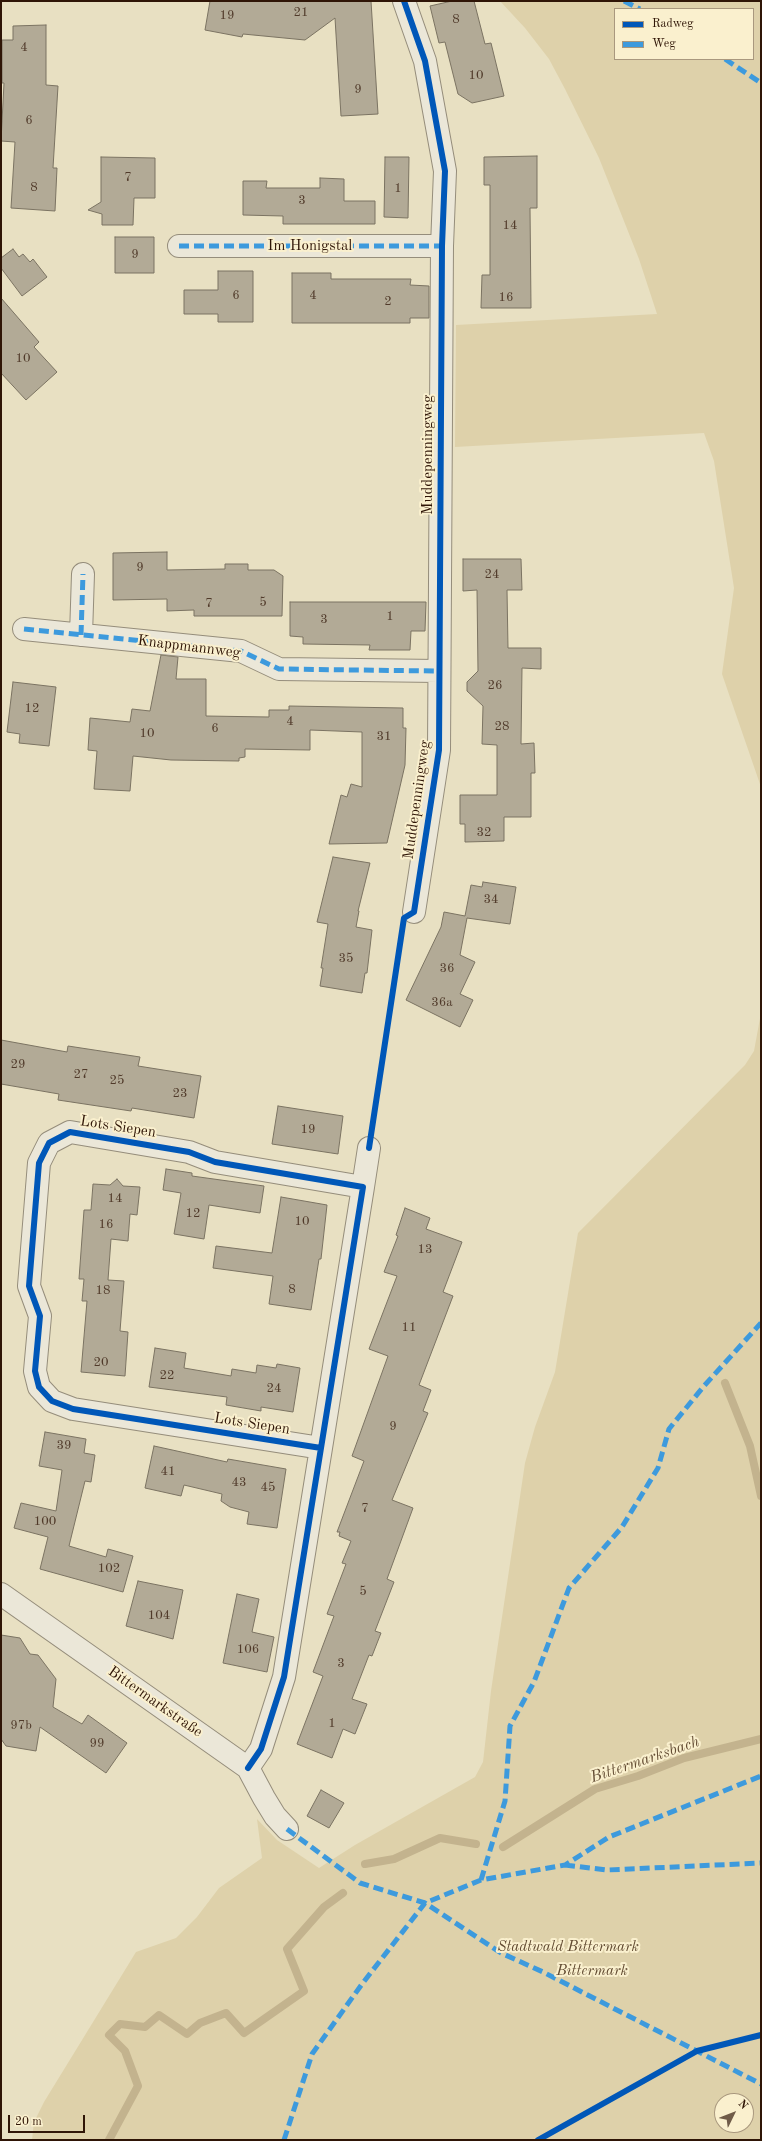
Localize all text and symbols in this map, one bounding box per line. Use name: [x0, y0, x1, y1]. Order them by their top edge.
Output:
house number: 21: [293, 5, 309, 21]
house number: 19: [219, 8, 235, 24]
legend: [614, 8, 754, 60]
house number: 8: [452, 12, 460, 28]
text: Radweg: [652, 18, 694, 30]
text: Weg: [652, 38, 676, 50]
house number: 4: [20, 40, 28, 56]
house number: 10: [468, 68, 484, 84]
house number: 9: [354, 82, 362, 98]
house number: 6: [25, 113, 33, 129]
house number: 7: [124, 170, 132, 186]
house number: 8: [30, 180, 38, 196]
house number: 1: [394, 181, 402, 197]
house number: 3: [298, 193, 306, 209]
house number: 14: [502, 218, 518, 234]
street label: Im Honigstal: [268, 237, 352, 255]
house number: 9: [131, 247, 139, 263]
house number: 6: [232, 288, 240, 304]
house number: 4: [309, 288, 317, 304]
house number: 16: [498, 290, 514, 306]
house number: 2: [384, 294, 392, 310]
house number: 10: [15, 351, 31, 367]
street label: Muddepenningweg: [419, 395, 437, 515]
house number: 9: [136, 560, 144, 576]
house number: 24: [484, 567, 500, 583]
house number: 5: [259, 595, 267, 611]
house number: 7: [205, 596, 213, 612]
house number: 1: [386, 609, 394, 625]
house number: 3: [320, 612, 328, 628]
street label: Knappmannweg: [136, 632, 242, 662]
house number: 26: [487, 678, 503, 694]
house number: 12: [24, 701, 40, 717]
house number: 4: [286, 714, 294, 730]
house number: 28: [494, 719, 510, 735]
house number: 6: [211, 721, 219, 737]
house number: 10: [139, 726, 155, 742]
house number: 31: [376, 729, 392, 745]
street label: Muddepenningweg: [400, 739, 434, 861]
house number: 32: [476, 825, 492, 841]
house number: 34: [483, 892, 499, 908]
house number: 35: [338, 951, 354, 967]
house number: 36: [439, 961, 455, 977]
house number: 36a: [431, 995, 453, 1011]
house number: 29: [10, 1057, 26, 1073]
house number: 27: [73, 1067, 89, 1083]
house number: 25: [109, 1073, 125, 1089]
house number: 23: [172, 1086, 188, 1102]
street label: Lots Siepen: [79, 1112, 157, 1142]
house number: 19: [300, 1122, 316, 1138]
house number: 14: [107, 1191, 123, 1207]
house number: 12: [185, 1206, 201, 1222]
house number: 10: [294, 1214, 310, 1230]
house number: 16: [98, 1217, 114, 1233]
house number: 13: [417, 1242, 433, 1258]
house number: 8: [288, 1282, 296, 1298]
house number: 18: [95, 1283, 111, 1299]
house number: 11: [401, 1320, 417, 1336]
house number: 20: [93, 1355, 109, 1371]
house number: 22: [159, 1368, 175, 1384]
house number: 24: [266, 1381, 282, 1397]
street label: Lots Siepen: [213, 1409, 291, 1439]
house number: 9: [389, 1419, 397, 1435]
house number: 39: [56, 1438, 72, 1454]
house number: 41: [160, 1464, 176, 1480]
house number: 43: [231, 1475, 247, 1491]
house number: 45: [260, 1480, 276, 1496]
house number: 7: [361, 1501, 369, 1517]
house number: 100: [34, 1514, 56, 1530]
house number: 102: [98, 1561, 120, 1577]
house number: 5: [359, 1584, 367, 1600]
house number: 104: [148, 1608, 170, 1624]
house number: 106: [237, 1642, 259, 1658]
house number: 3: [337, 1656, 345, 1672]
street label: Bittermarkstraße: [104, 1663, 206, 1741]
house number: 1: [328, 1716, 336, 1732]
house number: 97b: [10, 1718, 32, 1734]
water label: Bittermarksbach: [588, 1732, 702, 1788]
house number: 99: [89, 1736, 105, 1752]
park label: Stadtwald Bittermark: [497, 1938, 639, 1956]
park label: Bittermark: [556, 1962, 628, 1980]
north arrow: [714, 2093, 754, 2133]
text: N: [736, 2098, 749, 2112]
scale bar: [10, 2107, 87, 2133]
text: 20 m: [15, 2116, 42, 2128]

